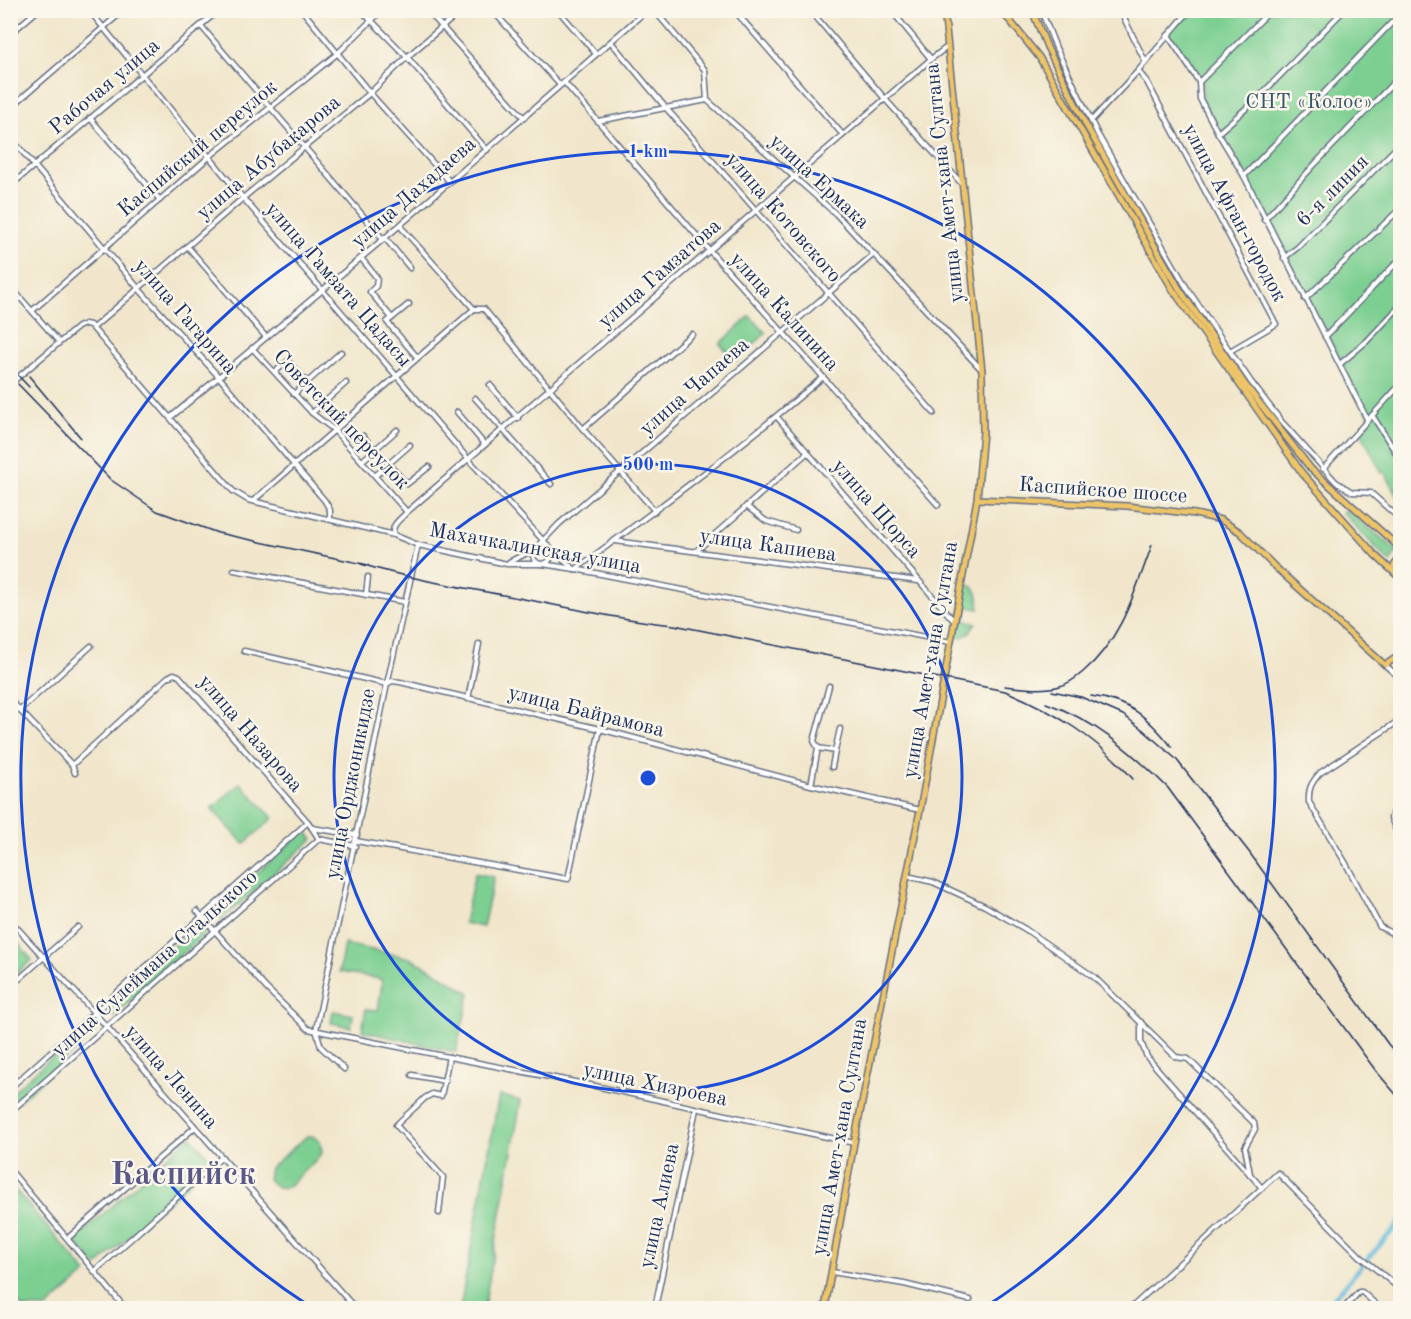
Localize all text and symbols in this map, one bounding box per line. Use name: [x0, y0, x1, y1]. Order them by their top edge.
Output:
street label: Рабочая улица: [46, 35, 164, 139]
street label: улица Амет-хана Султана: [922, 62, 968, 304]
street label: Каспийский переулок: [115, 76, 282, 221]
street label: улица Абубакарова: [193, 92, 345, 224]
park label: СНТ «Колос»: [1245, 92, 1373, 113]
street label: улица Афган-городок: [1178, 121, 1290, 306]
street label: улица Ермака: [765, 131, 873, 233]
street label: улица Дахадаева: [348, 133, 480, 253]
text: 1 km: [628, 143, 668, 161]
street label: улица Котовского: [721, 149, 845, 287]
street label: 6-я линия: [1293, 151, 1373, 231]
street label: улица Гамзата Цадасы: [261, 198, 415, 372]
street label: улица Гамзатова: [595, 215, 725, 333]
street label: улица Калинина: [725, 249, 843, 375]
street label: улица Гагарина: [129, 255, 241, 379]
street label: улица Чапаева: [636, 334, 754, 440]
street label: Советский переулок: [269, 346, 413, 494]
street label: улица Щорса: [827, 455, 925, 563]
text: 500 m: [623, 456, 673, 474]
street label: Каспийское шоссе: [1018, 475, 1188, 507]
street label: Махачкалинская улица: [427, 520, 643, 578]
street label: улица Капиева: [698, 526, 838, 566]
street label: улица Амет-хана Султана: [900, 540, 962, 780]
street label: улица Назарова: [194, 671, 306, 797]
street label: улица Байрамова: [506, 682, 666, 742]
street label: улица Орджоникидзе: [322, 687, 380, 881]
centre of rings: [638, 768, 658, 788]
street label: улица Сулеймана Стальского: [48, 866, 262, 1062]
street label: улица Амет-хана Султана: [809, 1017, 871, 1257]
street label: улица Ленина: [120, 1021, 222, 1133]
street label: улица Хизроева: [581, 1059, 729, 1111]
street label: улица Алиева: [636, 1141, 684, 1271]
district label: Каспийск: [110, 1159, 256, 1192]

